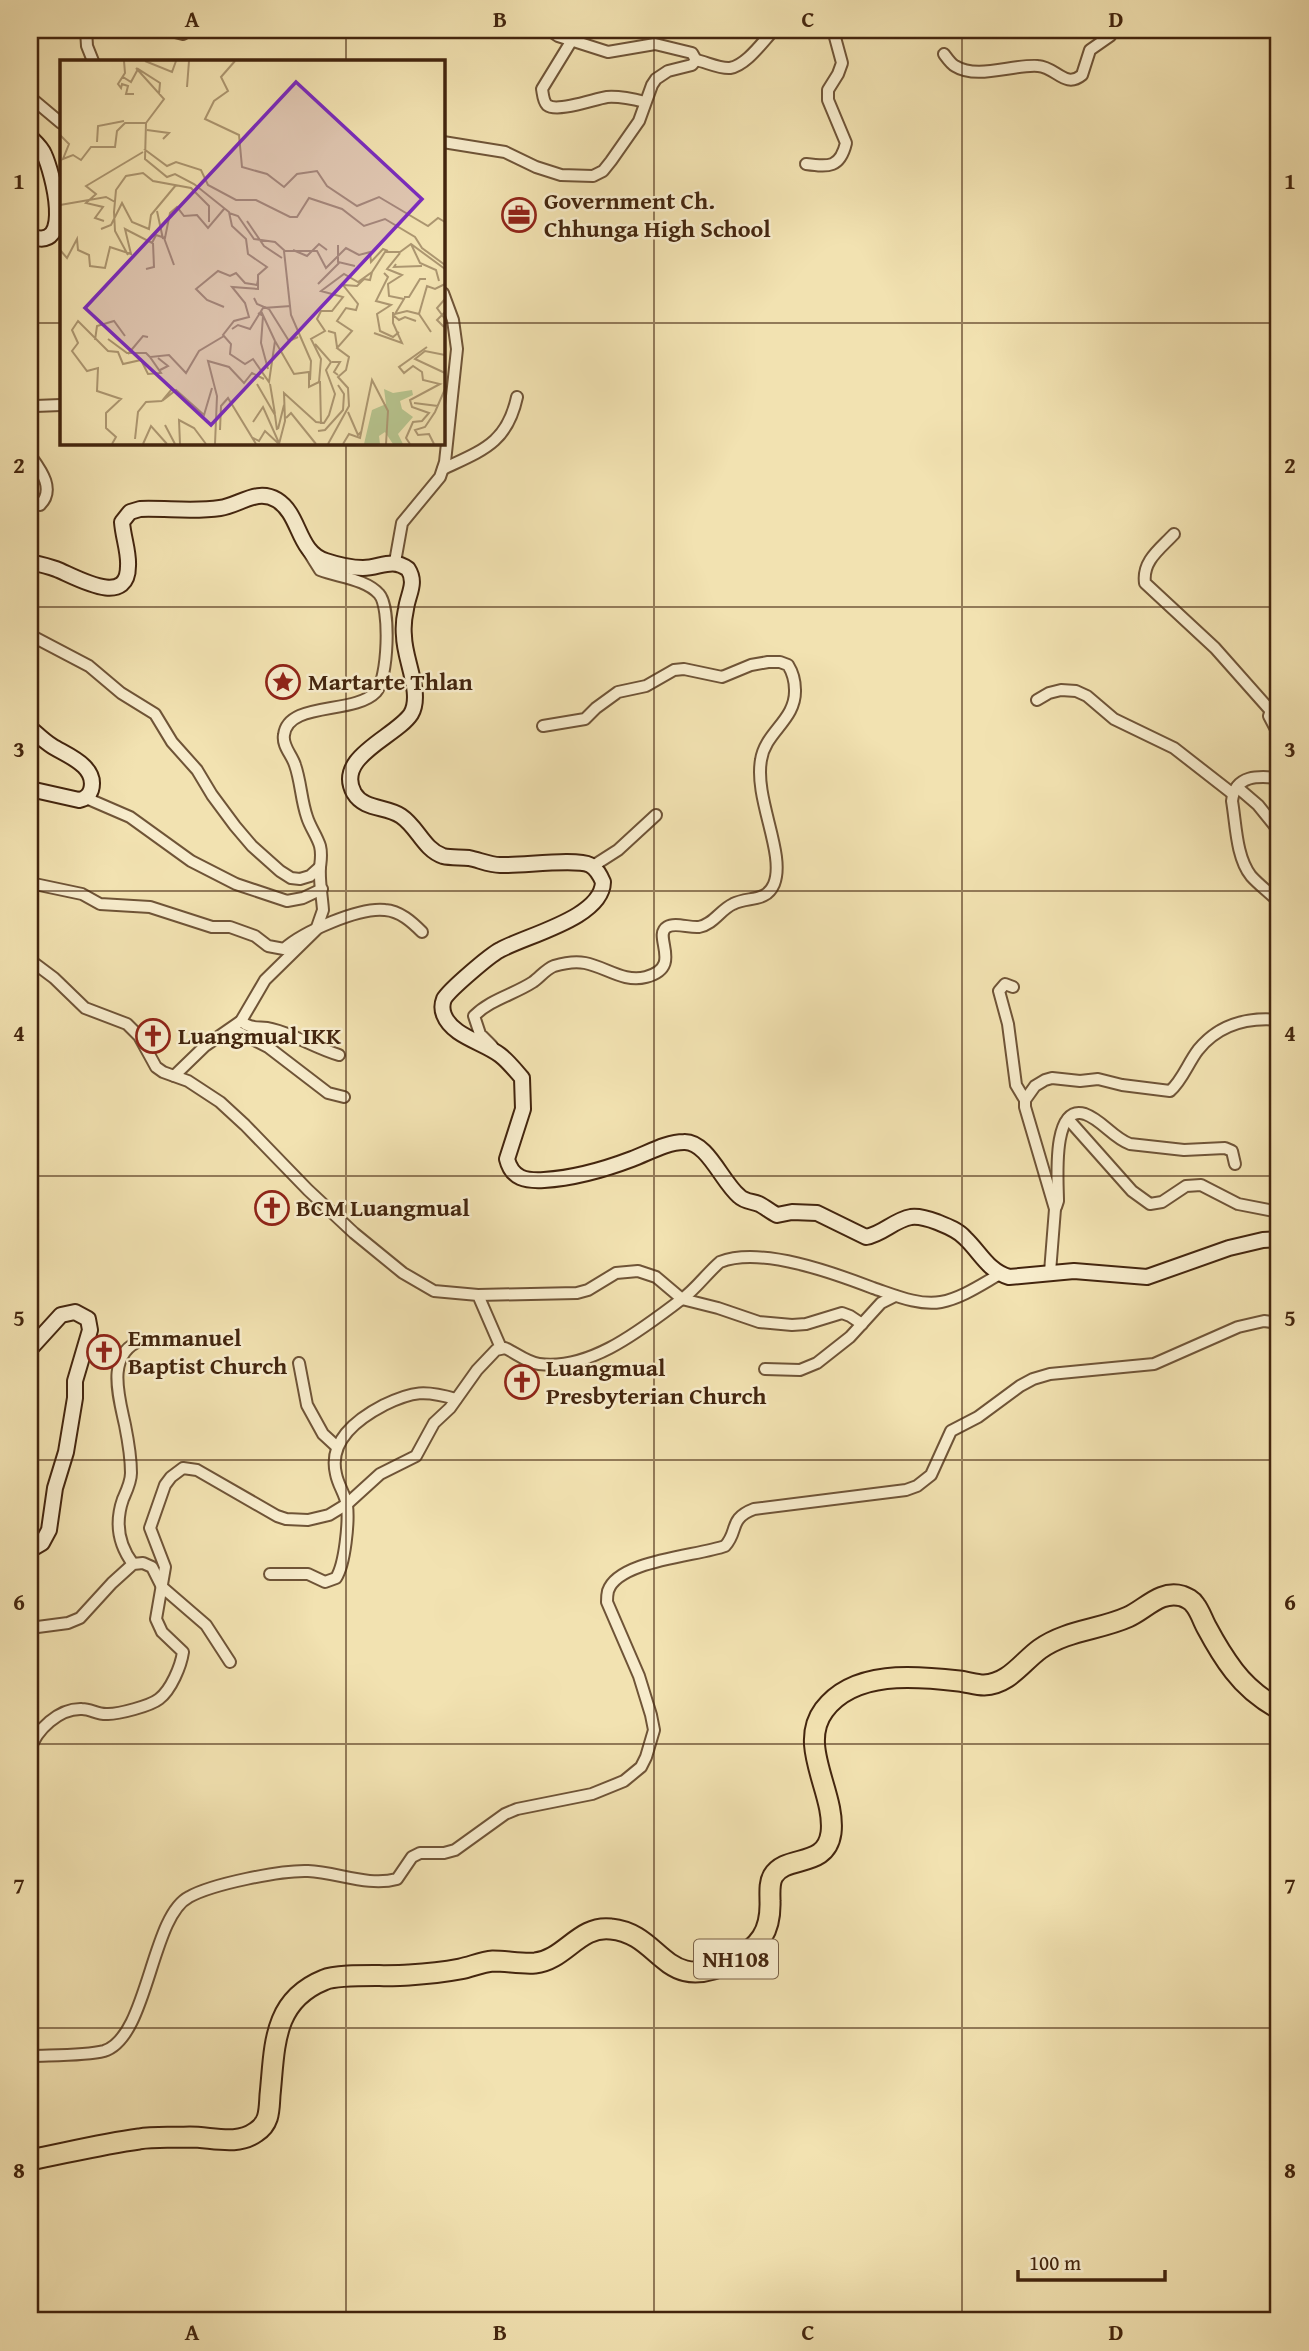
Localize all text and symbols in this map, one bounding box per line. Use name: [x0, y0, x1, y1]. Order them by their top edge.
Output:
text: A: [185, 2, 200, 35]
text: B: [493, 2, 507, 35]
text: C: [801, 2, 815, 35]
text: D: [1109, 2, 1124, 35]
inset map: [60, 60, 444, 444]
text: 1: [13, 164, 25, 197]
text: 1: [1284, 164, 1296, 197]
place label: Government Ch. Chhunga High School: [544, 183, 771, 246]
office icon: Government Ch. Chhunga High School: [500, 196, 538, 234]
text: 2: [13, 448, 25, 481]
text: 2: [1284, 448, 1296, 481]
place icon: Martarte Thlan: [264, 663, 302, 701]
place label: Martarte Thlan: [308, 664, 473, 699]
text: 3: [13, 732, 25, 765]
text: 3: [1284, 732, 1296, 765]
text: 4: [13, 1016, 25, 1049]
text: 4: [1284, 1016, 1296, 1049]
church icon: Luangmual IKK: [134, 1017, 172, 1055]
place label: Luangmual IKK: [178, 1018, 342, 1053]
church icon: BCM Luangmual: [253, 1189, 291, 1227]
place label: BCM Luangmual: [296, 1190, 470, 1225]
text: 5: [13, 1301, 25, 1334]
text: 5: [1284, 1301, 1296, 1334]
place label: Emmanuel Baptist Church: [128, 1320, 287, 1383]
church icon: Emmanuel Baptist Church: [85, 1333, 123, 1371]
place label: Luangmual Presbyterian Church: [546, 1350, 766, 1413]
church icon: Luangmual Presbyterian Church: [503, 1363, 541, 1401]
text: 6: [13, 1585, 25, 1618]
text: 6: [1284, 1585, 1296, 1618]
text: 7: [13, 1869, 25, 1902]
text: 7: [1284, 1869, 1296, 1902]
road number: NH108: [694, 1940, 778, 1978]
text: 8: [13, 2153, 25, 2186]
text: 8: [1284, 2153, 1296, 2186]
scale bar: [1018, 2239, 1166, 2283]
text: 100 m: [1029, 2247, 1081, 2278]
text: A: [185, 2315, 200, 2348]
text: B: [493, 2315, 507, 2348]
text: C: [801, 2315, 815, 2348]
text: D: [1109, 2315, 1124, 2348]

